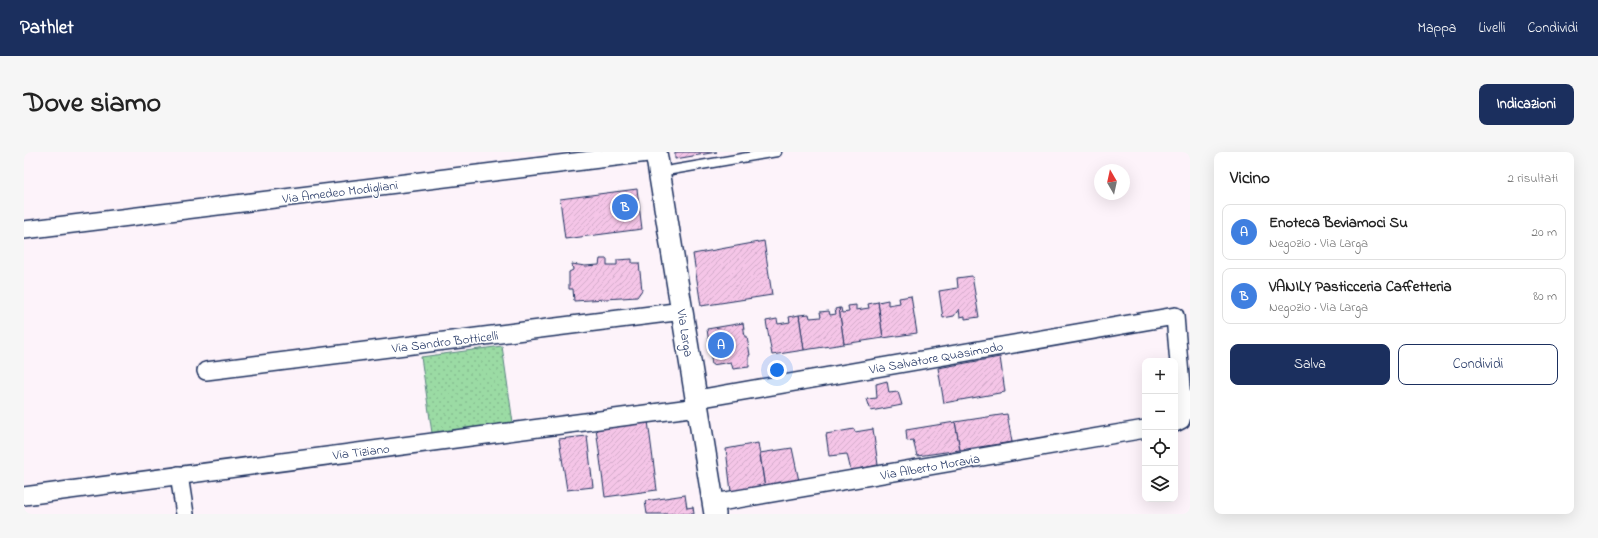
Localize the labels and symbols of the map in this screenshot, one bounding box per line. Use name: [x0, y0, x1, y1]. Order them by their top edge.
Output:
north arrow: [1094, 164, 1130, 200]
street label: Via Amedeo Modigliani: [280, 176, 399, 210]
pin: B: [612, 192, 638, 222]
street label: Via Larga: [670, 307, 698, 359]
street label: Via Sandro Botticelli: [390, 327, 500, 359]
pin: A: [708, 330, 734, 360]
street label: Via Salvatore Quasimodo: [867, 337, 1005, 380]
your location: [767, 360, 787, 380]
street label: Via Tiziano: [331, 440, 391, 466]
street label: Via Alberto Moravia: [878, 449, 982, 486]

